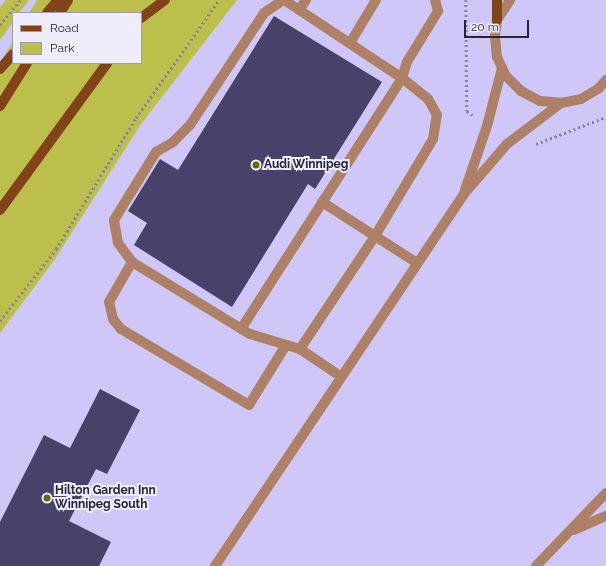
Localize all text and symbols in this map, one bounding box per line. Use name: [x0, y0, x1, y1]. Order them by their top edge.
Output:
legend: [12, 12, 142, 64]
scale bar: [466, 12, 531, 38]
text: 20 m: [471, 20, 499, 34]
text: Road: [50, 21, 79, 35]
text: Park: [50, 41, 75, 55]
place label: Audi Winnipeg: [264, 158, 349, 172]
marker: Audi Winnipeg: [251, 160, 261, 170]
place label: Hilton Garden Inn Winnipeg South: [55, 484, 156, 512]
marker: Hilton Garden Inn Winnipeg South: [42, 493, 52, 503]

